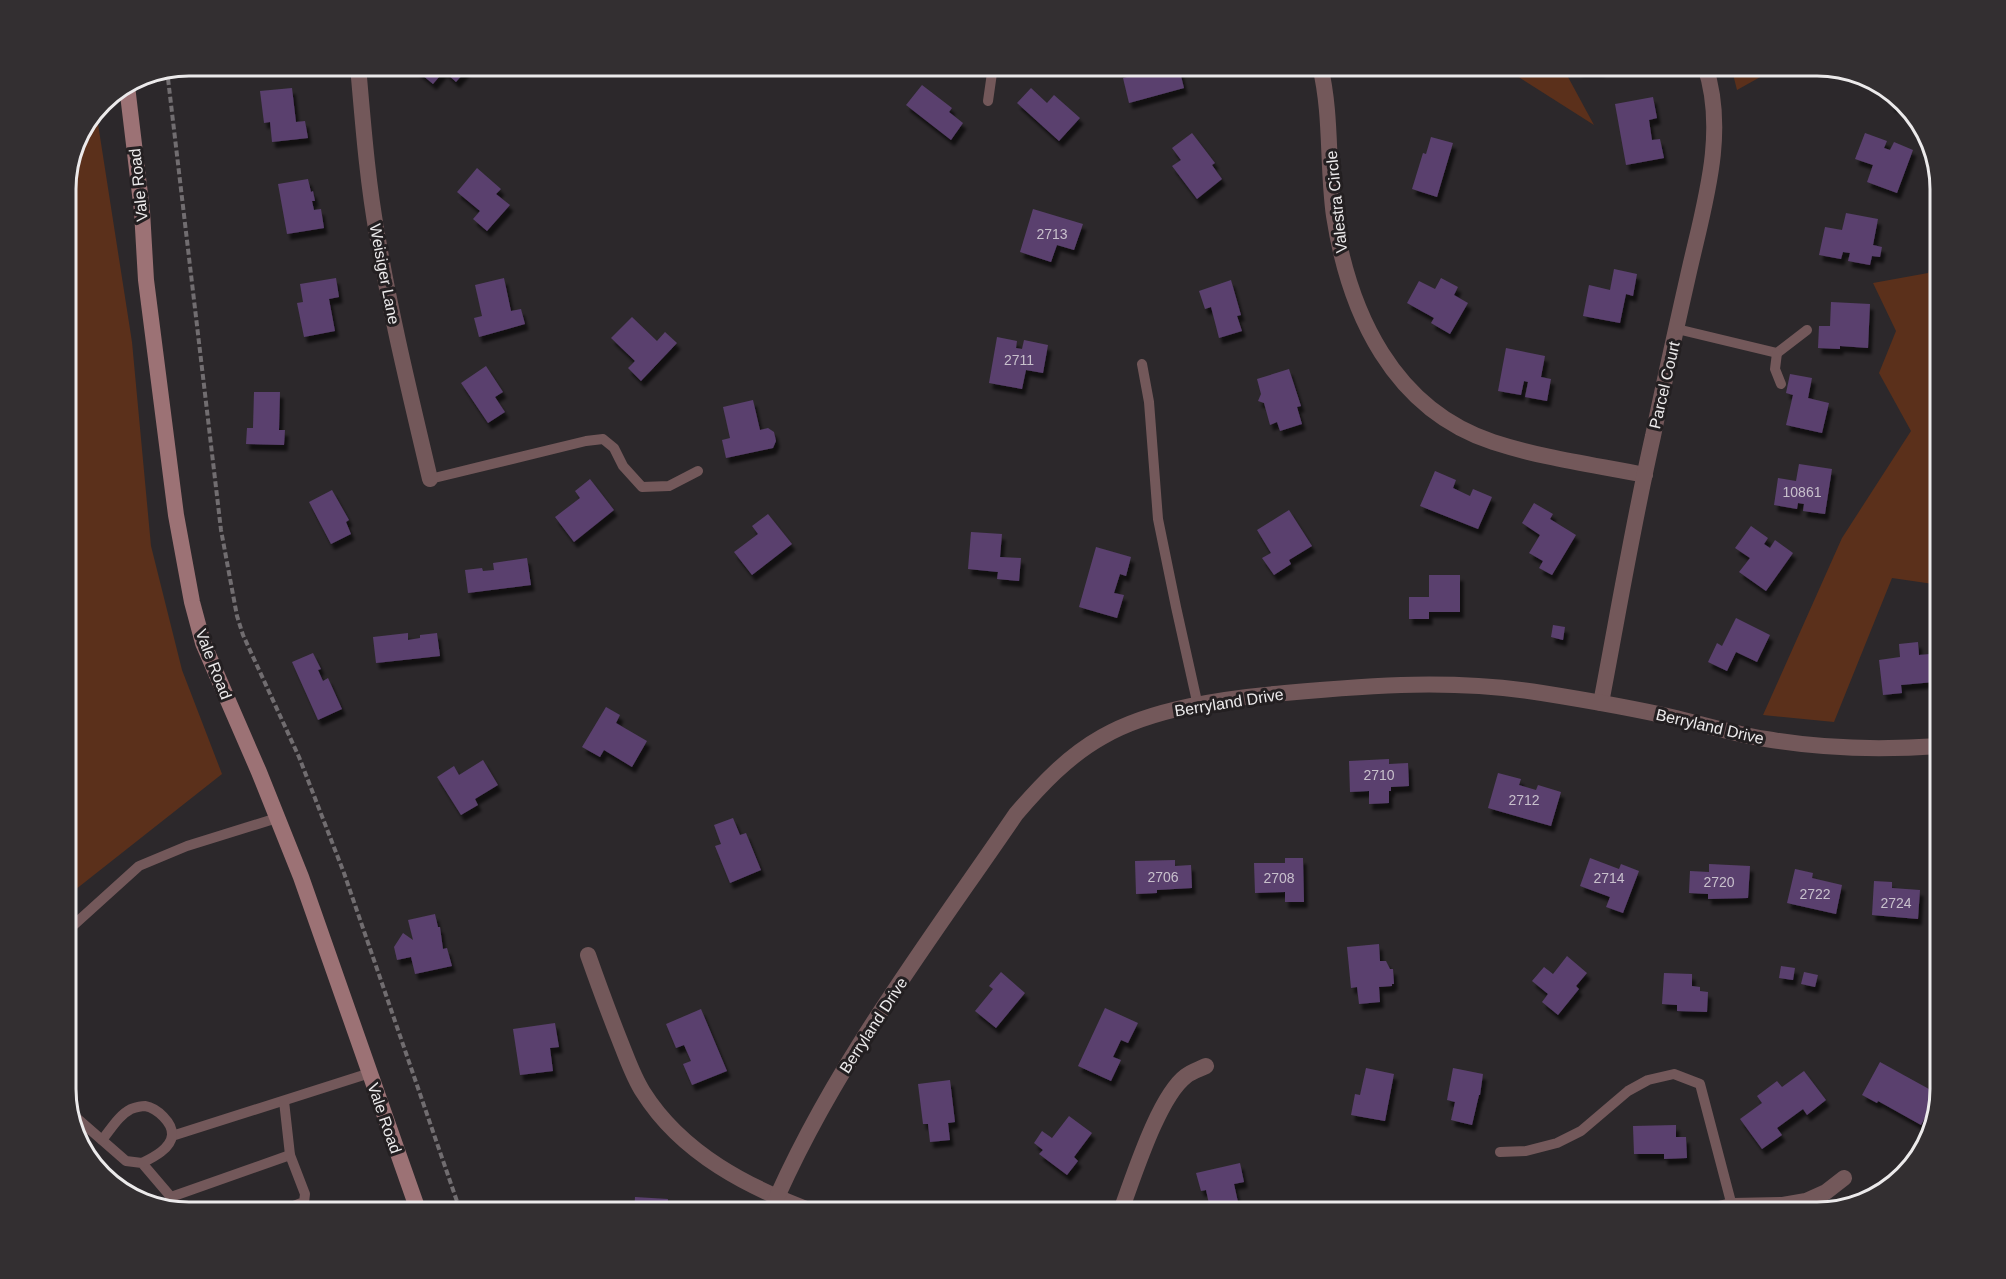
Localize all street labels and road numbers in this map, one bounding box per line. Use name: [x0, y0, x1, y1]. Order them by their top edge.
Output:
street label: Vale Road: [126, 147, 151, 222]
street label: Valestra Circle: [1323, 150, 1350, 254]
street label: Weisiger Lane: [366, 222, 403, 326]
street label: Parcel Court: [1646, 339, 1683, 430]
street label: Vale Road: [192, 627, 235, 702]
street label: Berryland Drive: [1173, 685, 1285, 720]
street label: Berryland Drive: [1654, 706, 1766, 747]
street label: Berryland Drive: [836, 974, 911, 1076]
street label: Vale Road: [365, 1081, 405, 1156]

